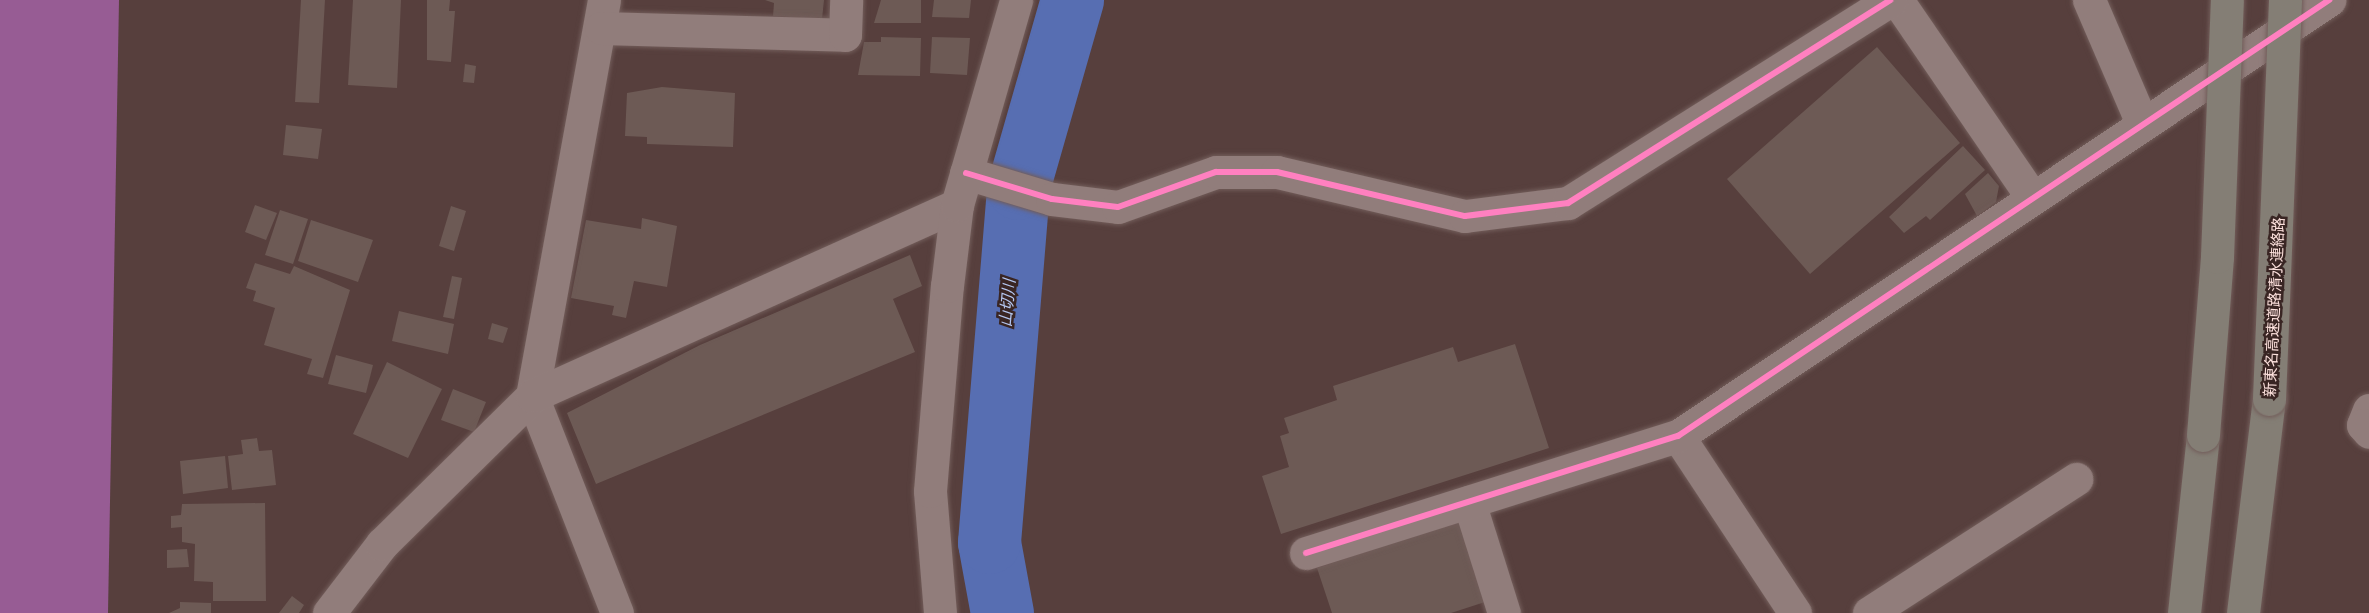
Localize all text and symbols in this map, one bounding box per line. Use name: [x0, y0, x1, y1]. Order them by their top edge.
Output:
street label: 新東名高速道路清水連絡路: [2260, 217, 2288, 397]
water label: 山切川: [995, 278, 1019, 328]

